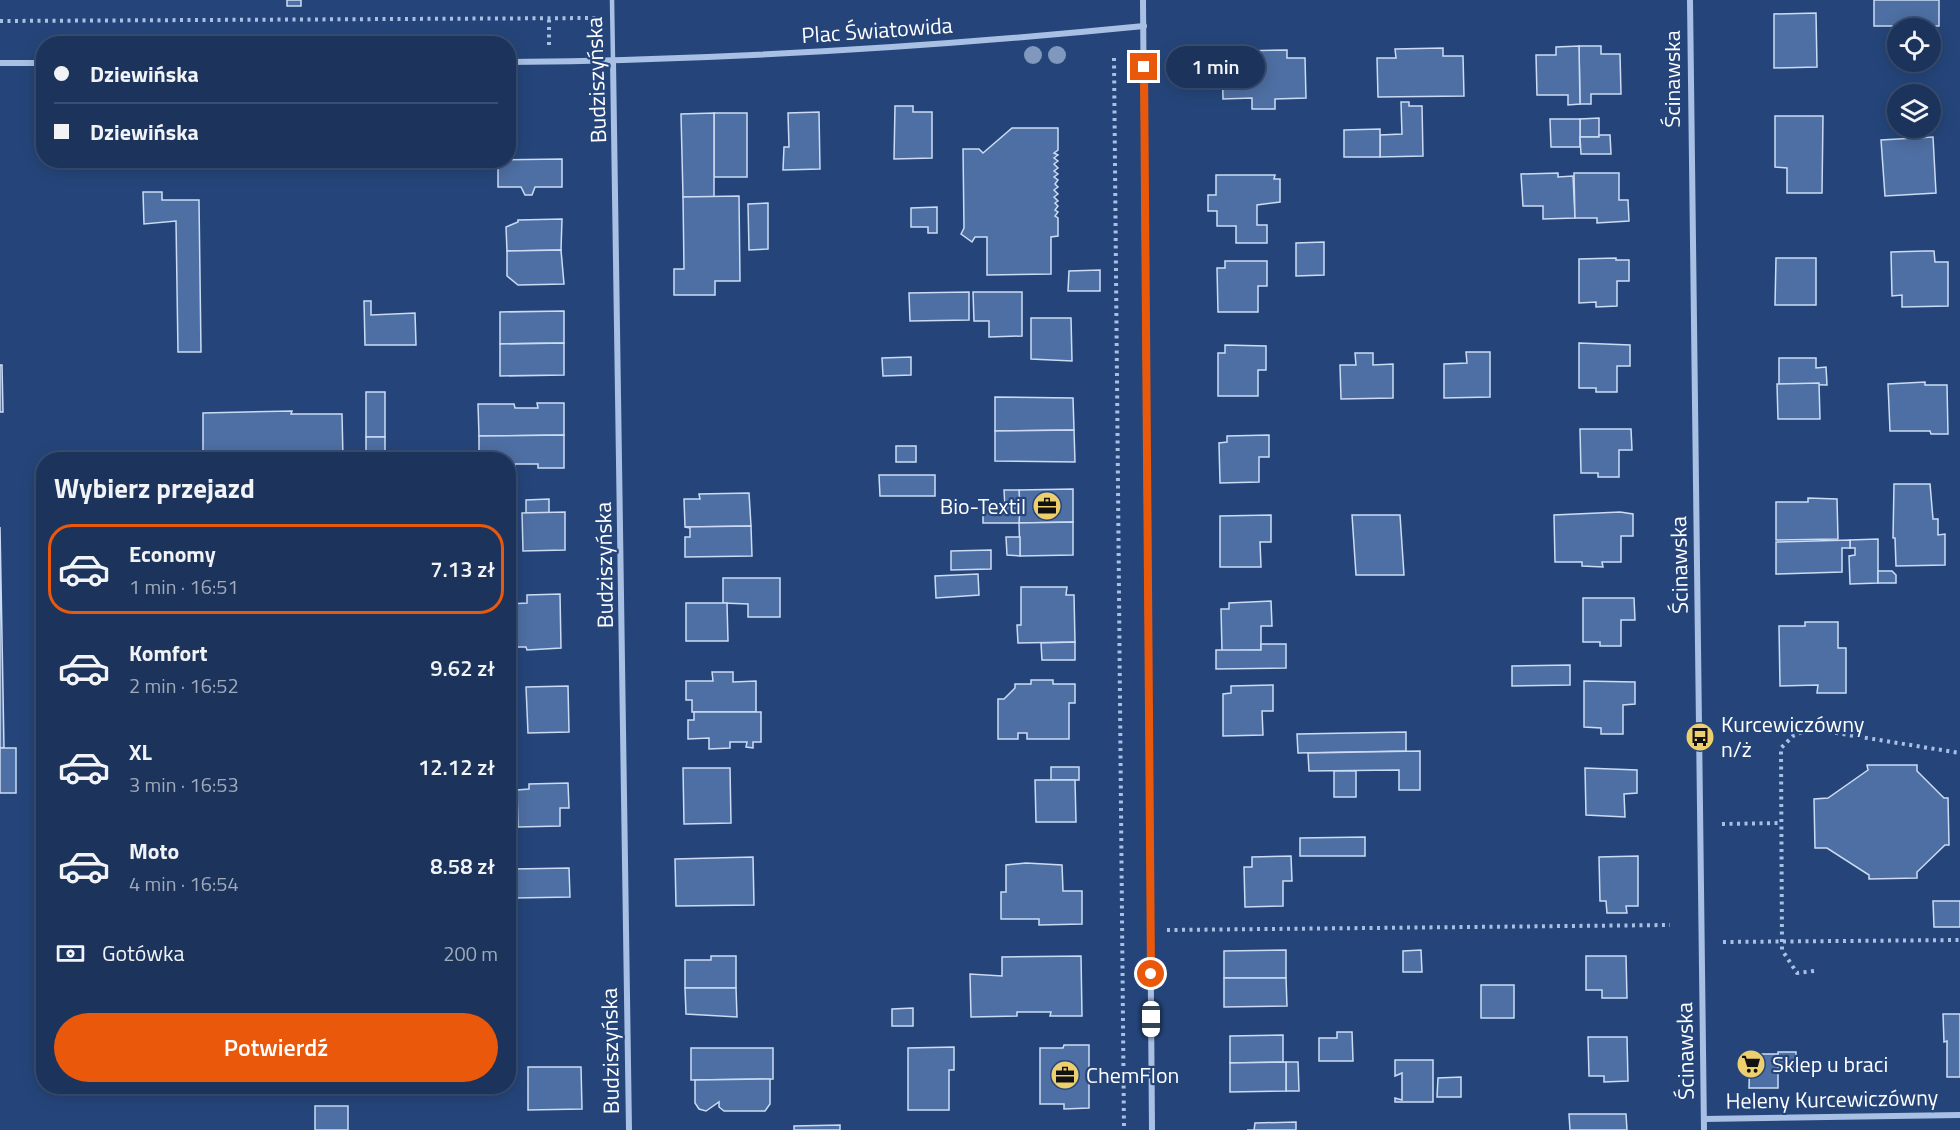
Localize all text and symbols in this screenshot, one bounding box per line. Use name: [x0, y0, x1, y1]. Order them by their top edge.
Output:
street label: Plac Światowida: [800, 8, 954, 52]
street label: Budziszyńska: [577, 16, 615, 144]
map controls: [1887, 18, 1941, 138]
button: locate: [1887, 18, 1941, 72]
street label: Ścinawska: [1655, 30, 1689, 128]
callout: 1 min: [1165, 46, 1264, 88]
text: 1 min: [1191, 51, 1240, 82]
route end: [1130, 53, 1157, 80]
text: Dziewińska: [90, 57, 199, 91]
button: layers: [1887, 84, 1941, 138]
text: Dziewińska: [90, 115, 199, 149]
text: Wybierz przejazd: [54, 467, 255, 508]
place label: Bio-Textil: [940, 489, 1026, 523]
office icon: Bio-Textil: [1031, 490, 1063, 522]
street label: Budziszyńska: [586, 502, 622, 628]
street label: Ścinawska: [1661, 516, 1697, 614]
text: Economy: [129, 537, 216, 571]
icon: car: [57, 542, 111, 596]
text: 7.13 zł: [430, 552, 495, 586]
text: 1 min · 16:51: [129, 571, 239, 602]
text: Komfort: [129, 636, 208, 670]
icon: car: [57, 641, 111, 695]
text: 9.62 zł: [430, 651, 495, 685]
text: 2 min · 16:52: [129, 670, 239, 701]
place label: Kurcewiczówny n/ż: [1721, 707, 1865, 766]
bus stop icon: Kurcewiczówny n/ż: [1684, 721, 1716, 753]
text: XL: [129, 735, 152, 769]
icon: car: [57, 740, 111, 794]
text: 12.12 zł: [418, 750, 495, 784]
text: 3 min · 16:53: [129, 769, 239, 800]
text: Moto: [129, 834, 179, 868]
icon: car: [57, 839, 111, 893]
text: 8.58 zł: [430, 849, 495, 883]
text: 4 min · 16:54: [129, 868, 239, 899]
text: Gotówka: [102, 936, 185, 970]
icon: cash: [54, 937, 87, 970]
text: 200 m: [443, 938, 498, 969]
route start: [1137, 960, 1164, 987]
street label: Budziszyńska: [592, 988, 628, 1114]
car: [1142, 1001, 1160, 1037]
street label: Ścinawska: [1667, 1002, 1703, 1100]
button: Potwierdź: [54, 1013, 498, 1082]
place label: Sklep u braci: [1772, 1047, 1888, 1081]
supermarket icon: Sklep u braci: [1735, 1048, 1767, 1080]
place label: ChemFlon: [1086, 1058, 1179, 1092]
office icon: ChemFlon: [1049, 1059, 1081, 1091]
street label: Heleny Kurcewiczówny: [1725, 1080, 1939, 1118]

